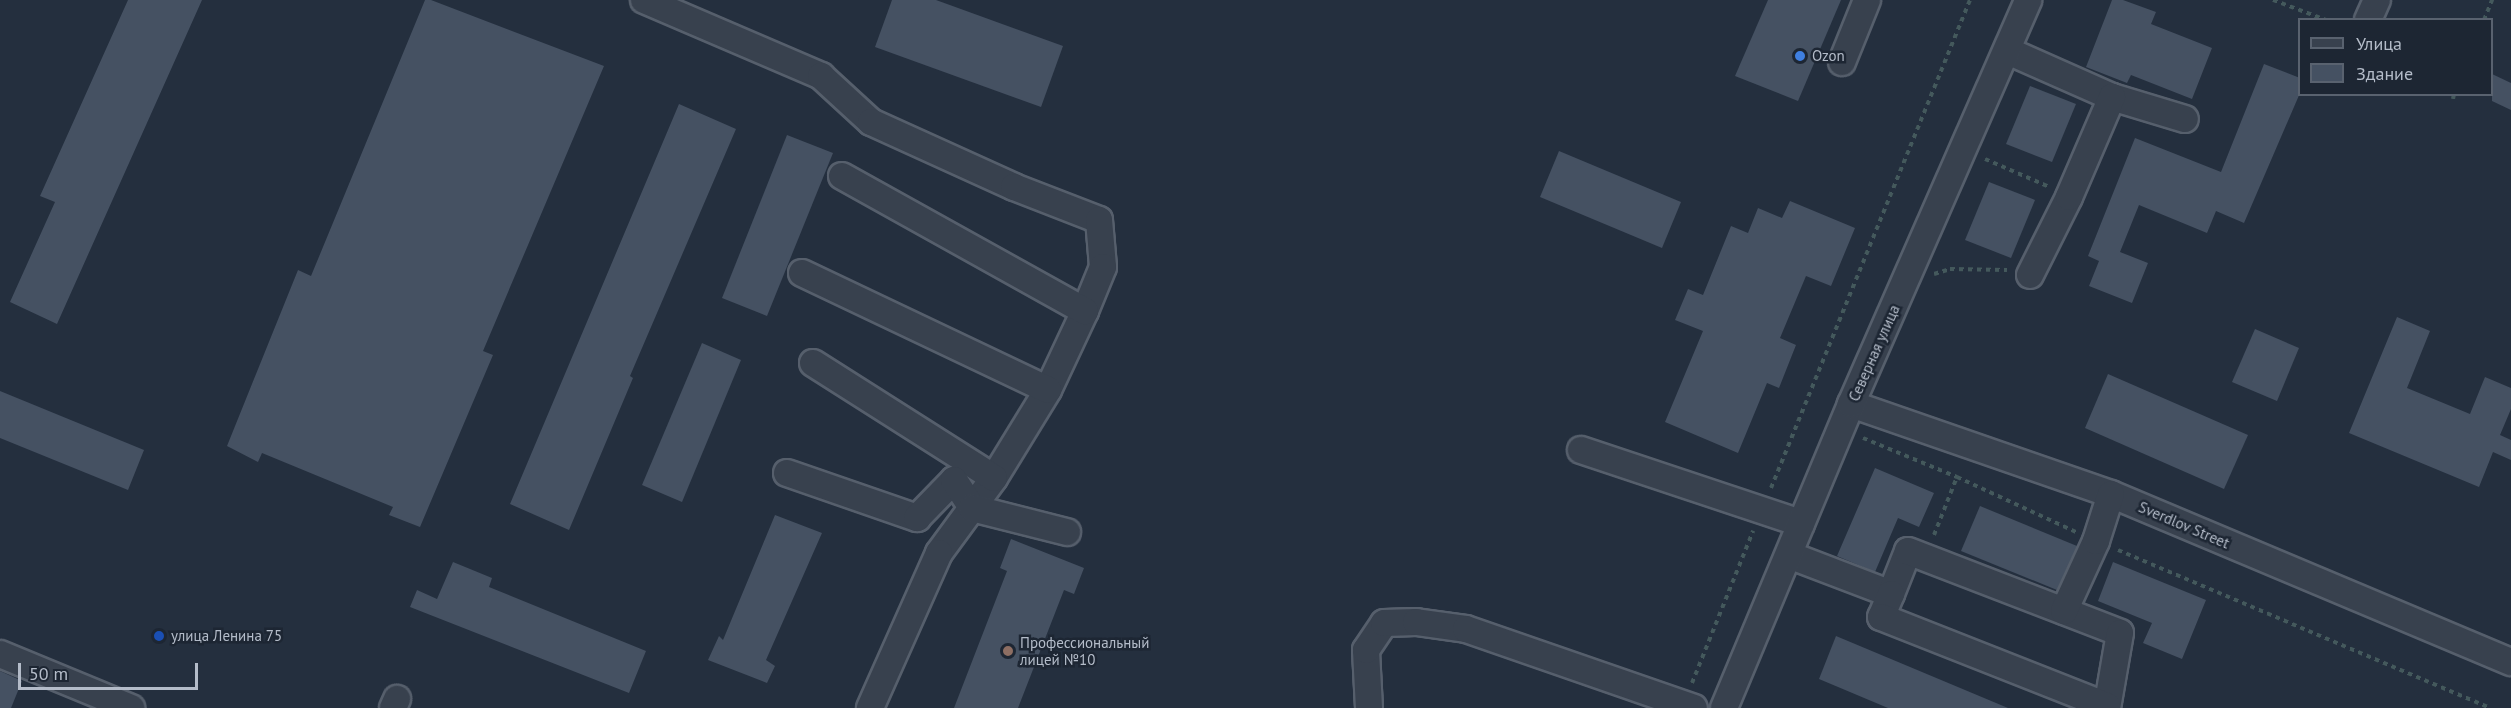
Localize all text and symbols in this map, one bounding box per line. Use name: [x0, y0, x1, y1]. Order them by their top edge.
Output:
legend: [2298, 18, 2493, 96]
text: Улица: [2356, 32, 2402, 55]
place label: Ozon: [1812, 47, 1845, 65]
marker: Ozon: [1793, 49, 1807, 63]
text: Здание: [2356, 62, 2413, 85]
street label: Северная улица: [1845, 302, 1903, 404]
street label: Sverdlov Street: [2136, 498, 2232, 552]
place label: улица Ленина 75: [171, 627, 282, 645]
marker: улица Ленина 75: [152, 629, 166, 643]
place label: Профессиональный лицей №10: [1020, 633, 1149, 668]
marker: Профессиональный лицей №10: [1001, 644, 1015, 658]
scale bar: [21, 651, 201, 689]
text: 50 m: [29, 662, 68, 685]

